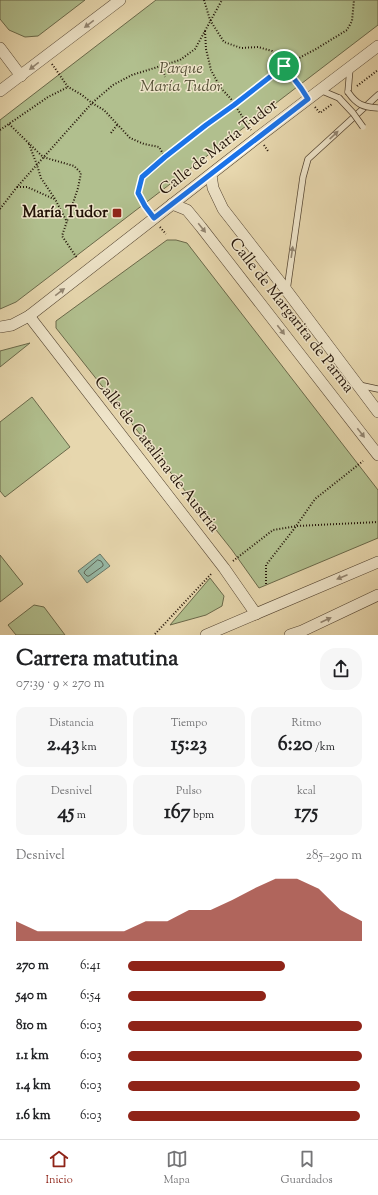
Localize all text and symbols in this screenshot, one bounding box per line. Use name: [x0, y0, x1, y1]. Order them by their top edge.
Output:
one-way arrow: [83, 19, 94, 28]
pin: [267, 49, 301, 83]
icon: arrive: [273, 55, 295, 77]
park label: Parque María Tudor: [140, 58, 222, 99]
one-way arrow: [29, 61, 40, 70]
street label: Calle de María Tudor: [155, 94, 283, 202]
one-way arrow: [329, 130, 339, 140]
place label: María Tudor: [22, 202, 109, 225]
marker: María Tudor: [111, 207, 123, 219]
one-way arrow: [197, 222, 206, 233]
street label: Calle de Margarita de Parma: [223, 234, 359, 399]
one-way arrow: [289, 246, 295, 258]
one-way arrow: [54, 288, 65, 296]
one-way arrow: [277, 325, 286, 336]
street label: Calle de Catalina de Austria: [88, 372, 225, 538]
one-way arrow: [357, 428, 365, 439]
one-way arrow: [336, 575, 348, 581]
one-way arrow: [321, 617, 332, 623]
text: Carrera matutina: [16, 644, 178, 676]
button: share: [320, 648, 362, 690]
text: 07:39 · 9 × 270 m: [16, 675, 105, 693]
text: Distancia: [49, 715, 94, 731]
text: Tiempo: [171, 715, 207, 731]
text: Ritmo: [291, 715, 321, 731]
text: 2.43: [47, 731, 79, 760]
text: 15:23: [171, 731, 207, 760]
text: 6:20: [278, 731, 313, 760]
text: km: [79, 739, 97, 755]
text: /km: [313, 739, 335, 755]
text: Desnivel: [51, 783, 92, 799]
text: Pulso: [176, 783, 202, 799]
text: kcal: [297, 783, 316, 799]
text: 45: [57, 799, 74, 828]
text: 167: [164, 799, 191, 828]
text: 175: [294, 799, 318, 828]
text: m: [74, 807, 86, 823]
text: bpm: [191, 807, 214, 823]
text: Desnivel: [16, 847, 65, 865]
text: 285–290 m: [306, 847, 362, 865]
text: 270 m: [16, 957, 49, 975]
text: 6:41: [80, 957, 101, 975]
text: 540 m: [16, 987, 47, 1005]
text: 6:54: [80, 987, 101, 1005]
text: 810 m: [16, 1017, 47, 1035]
text: 6:03: [80, 1017, 102, 1035]
text: 1.1 km: [16, 1047, 49, 1065]
text: 6:03: [80, 1047, 102, 1065]
text: 1.4 km: [16, 1077, 51, 1095]
text: 6:03: [80, 1077, 102, 1095]
text: 1.6 km: [16, 1107, 51, 1125]
text: 6:03: [80, 1107, 102, 1125]
tab: Inicio: [45, 1148, 73, 1188]
tab: Mapa: [164, 1148, 190, 1188]
tab: Guardados: [281, 1148, 333, 1188]

